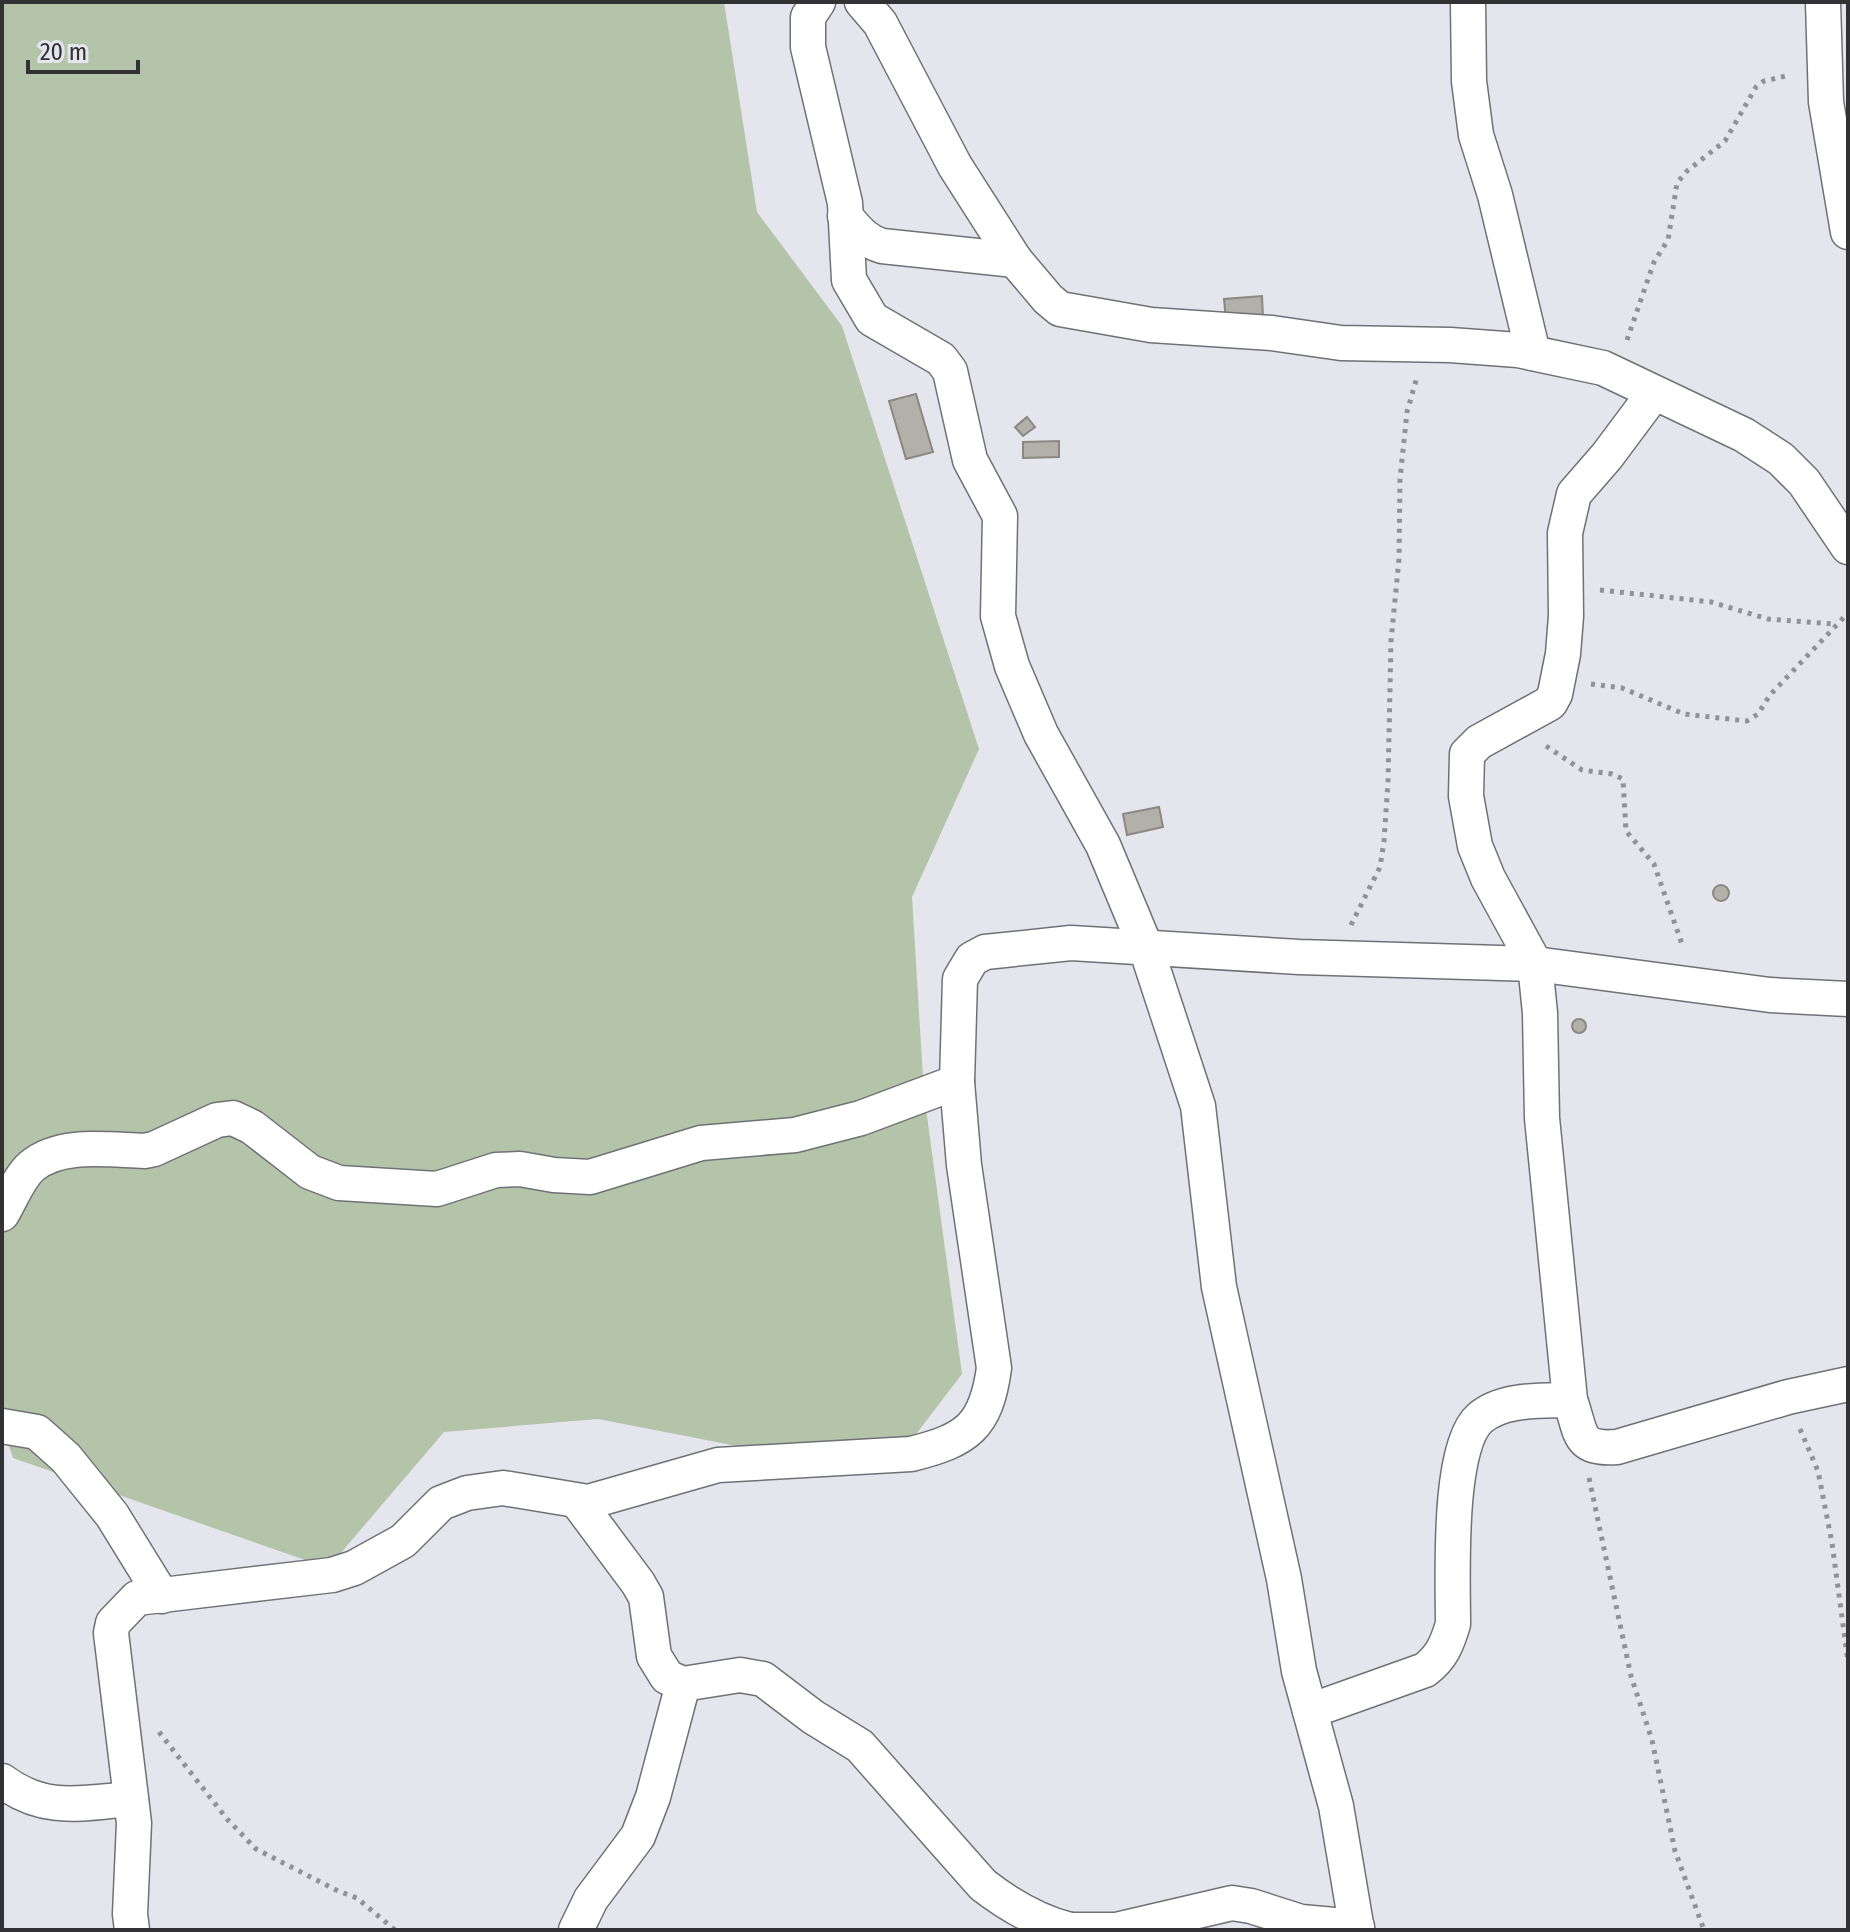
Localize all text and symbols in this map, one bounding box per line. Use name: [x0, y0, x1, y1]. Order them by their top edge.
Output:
scale bar: [28, 24, 138, 74]
text: 20 m: [40, 38, 87, 66]

